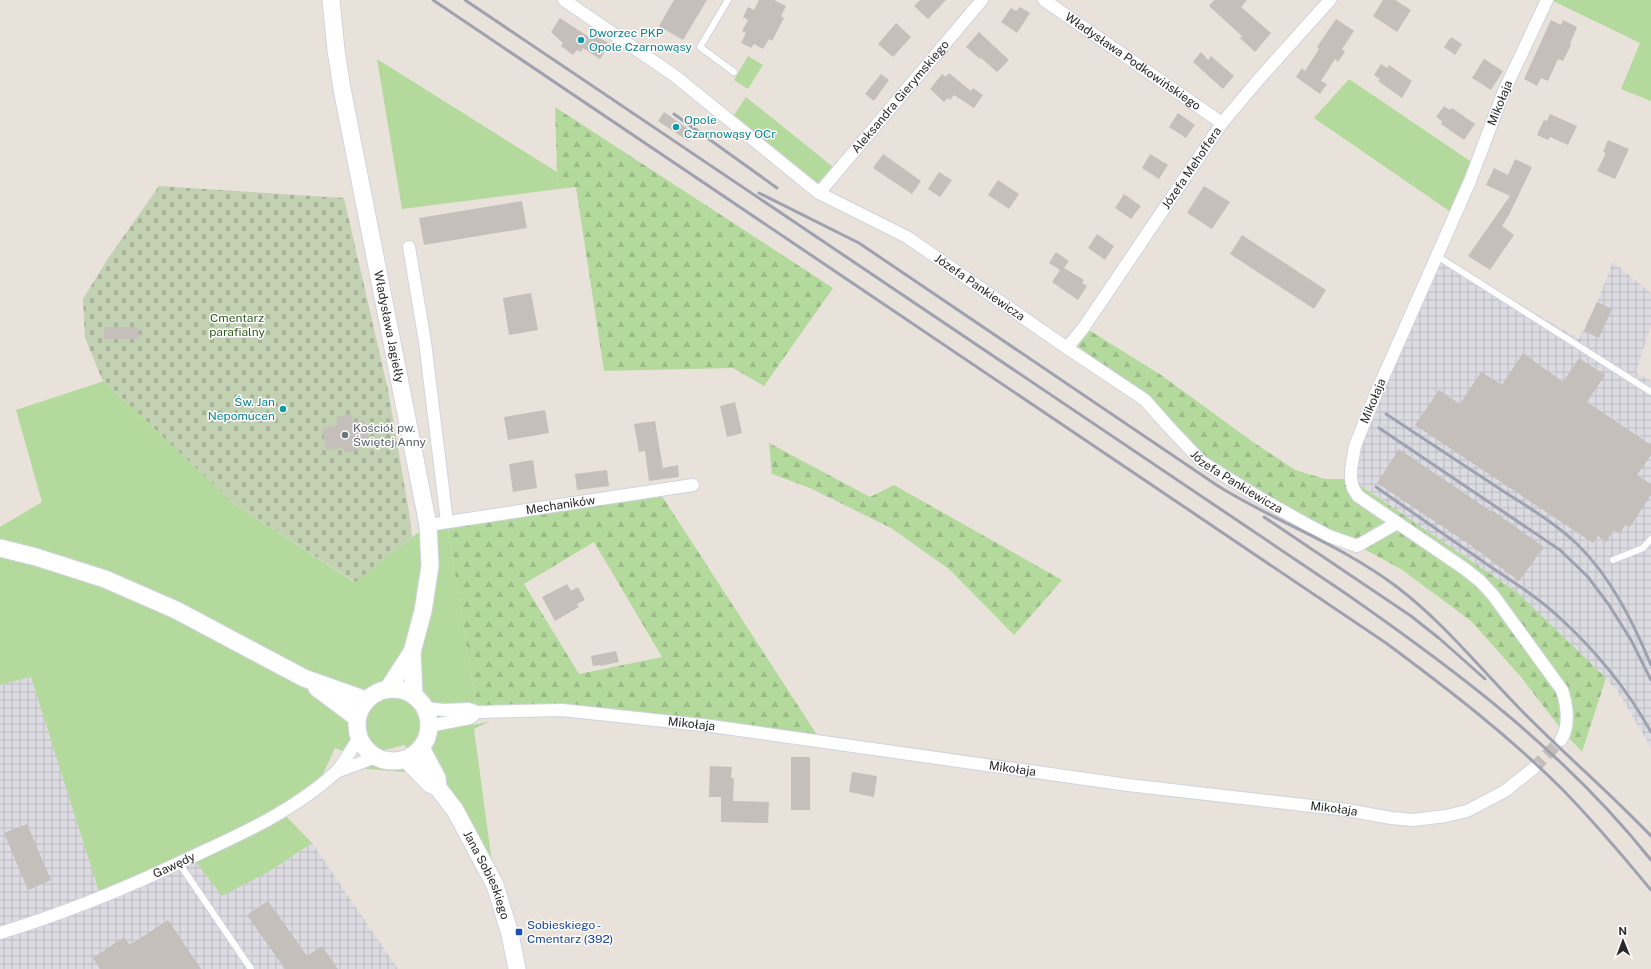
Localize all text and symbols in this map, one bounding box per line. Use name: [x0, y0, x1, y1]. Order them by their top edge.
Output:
street label: Władysława Podkowińskiego: [1062, 10, 1204, 113]
place label: Dworzec PKP Opole Czarnowąsy: [589, 26, 692, 54]
marker: Dworzec PKP Opole Czarnowąsy: [576, 35, 586, 45]
street label: Aleksandra Gierymskiego: [849, 37, 952, 156]
street label: Mikołaja: [1485, 78, 1515, 128]
place label: Opole Czarnowąsy OCr: [684, 113, 776, 141]
marker: Opole Czarnowąsy OCr: [671, 122, 681, 132]
street label: Józefa Mehoffera: [1159, 124, 1224, 212]
street label: Józefa Pankiewicza: [932, 251, 1028, 324]
street label: Władysława Jagiełły: [371, 269, 407, 385]
park label: Cmentarz parafialny: [209, 311, 265, 339]
street label: Mikołaja: [1357, 376, 1389, 426]
place label: Św. Jan Nepomucen: [208, 395, 275, 423]
marker: Św. Jan Nepomucen: [278, 404, 288, 414]
place label: Kościół pw. Świętej Anny: [353, 421, 427, 449]
marker: Kościół pw. Świętej Anny: [340, 430, 350, 440]
street label: Józefa Pankiewicza: [1188, 447, 1285, 516]
street label: Mechaników: [525, 493, 597, 517]
street label: Mikołaja: [667, 714, 716, 734]
street label: Mikołaja: [988, 758, 1037, 779]
street label: Mikołaja: [1310, 799, 1359, 819]
street label: Jana Sobieskiego: [460, 828, 512, 921]
street label: Gawędy: [151, 849, 198, 881]
place label: Sobieskiego - Cmentarz (392): [527, 918, 613, 946]
north arrow: [1603, 921, 1643, 961]
text: N: [1618, 925, 1627, 937]
marker: Sobieskiego - Cmentarz (392): [514, 927, 524, 937]

